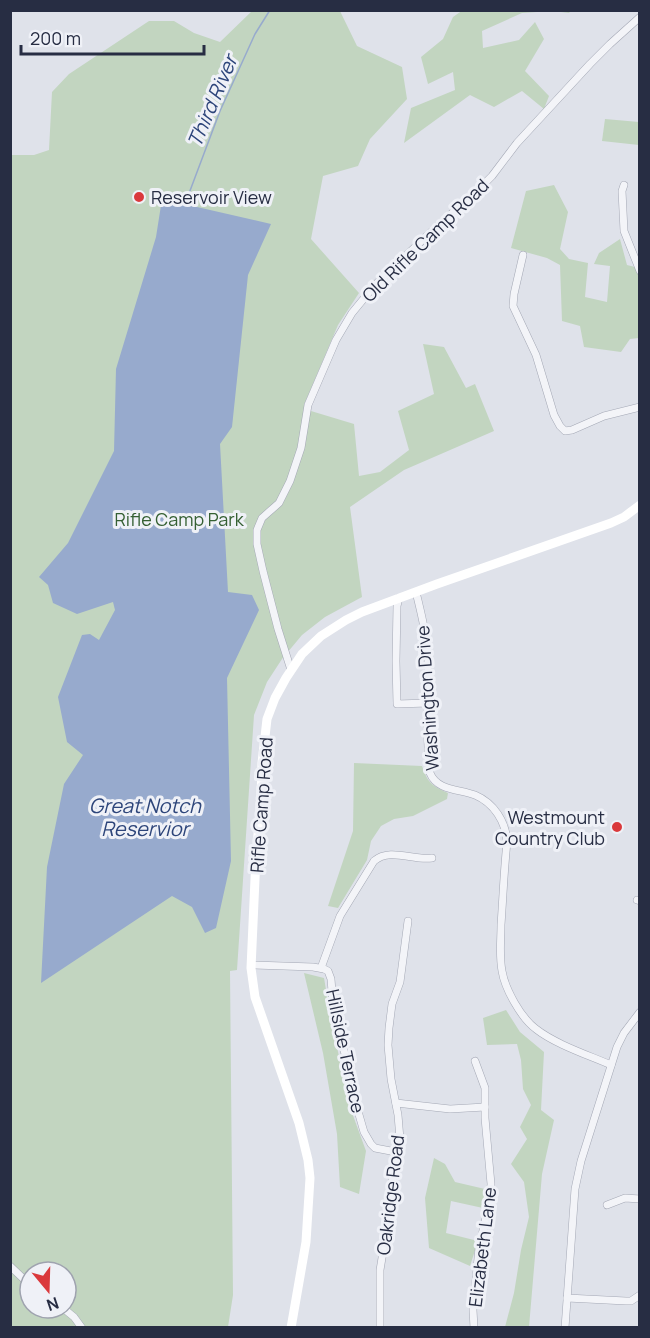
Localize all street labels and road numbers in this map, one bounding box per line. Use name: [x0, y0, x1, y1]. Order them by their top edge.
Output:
street label: Old Rifle Camp Road: [356, 173, 494, 307]
street label: Washington Drive: [410, 625, 444, 771]
street label: Rifle Camp Road: [244, 736, 278, 874]
street label: Hillside Terrace: [321, 987, 371, 1115]
street label: Oakridge Road: [371, 1134, 409, 1256]
street label: Elizabeth Lane: [463, 1186, 501, 1308]

